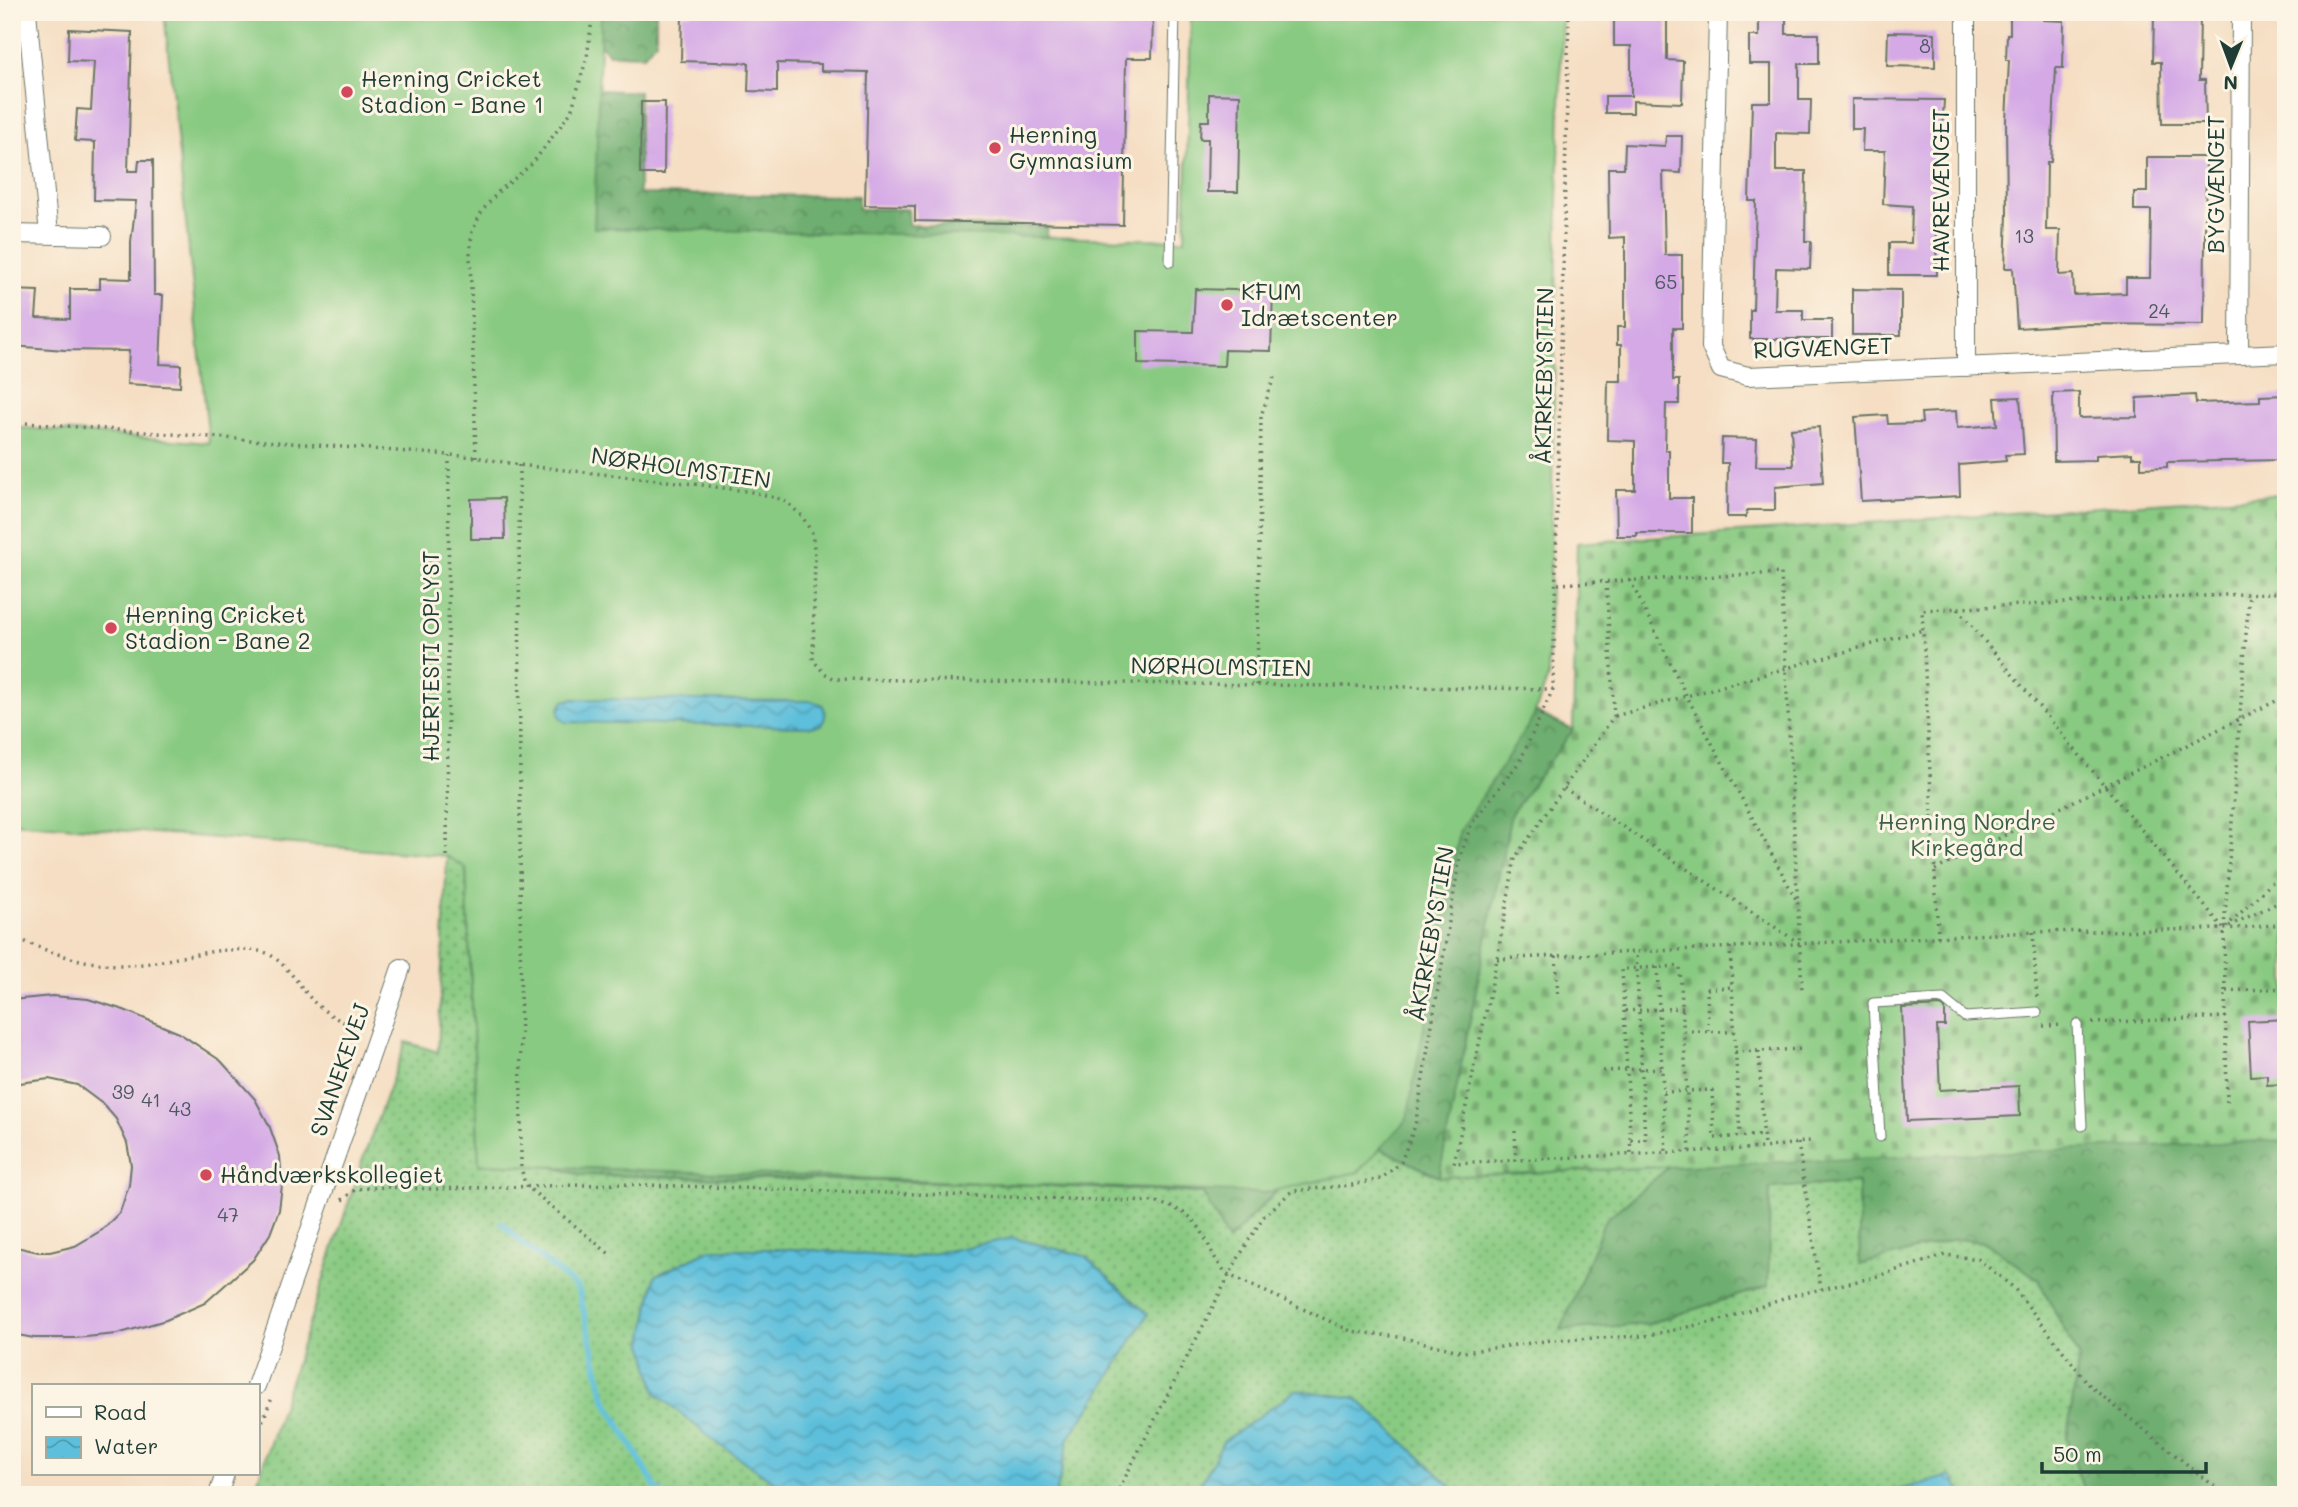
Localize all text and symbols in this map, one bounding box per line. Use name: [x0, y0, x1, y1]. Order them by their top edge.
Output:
north arrow: [2196, 32, 2266, 102]
house number: 8: [1919, 33, 1931, 58]
place label: Herning Cricket Stadion - Bane 1: [361, 63, 544, 119]
text: N: [2223, 71, 2238, 96]
marker: Herning Cricket Stadion - Bane 1: [339, 84, 355, 100]
street label: HAVREVÆNGET: [1925, 108, 1955, 272]
street label: BYGVÆNGET: [2200, 115, 2230, 253]
place label: Herning Gymnasium: [1009, 119, 1133, 175]
marker: Herning Gymnasium: [987, 140, 1003, 156]
house number: 13: [2014, 223, 2034, 248]
house number: 65: [1655, 269, 1677, 294]
place label: KFUM Idrætscenter: [1241, 276, 1398, 332]
street label: ÅKIRKEBYSTIEN: [1526, 287, 1560, 465]
marker: KFUM Idrætscenter: [1219, 297, 1235, 313]
house number: 24: [2148, 298, 2170, 323]
street label: RUGVÆNGET: [1753, 330, 1893, 364]
street label: NØRHOLMSTIEN: [589, 440, 773, 494]
street label: HJERTESTI OPLYST: [415, 550, 445, 762]
place label: Herning Cricket Stadion - Bane 2: [125, 599, 311, 655]
marker: Herning Cricket Stadion - Bane 2: [103, 620, 119, 636]
street label: NØRHOLMSTIEN: [1130, 649, 1312, 683]
park label: Herning Nordre Kirkegård: [1878, 806, 2056, 862]
street label: ÅKIRKEBYSTIEN: [1400, 844, 1460, 1024]
street label: SVANEKEVEJ: [302, 999, 376, 1140]
house number: 39: [112, 1079, 134, 1104]
house number: 41: [141, 1087, 161, 1112]
house number: 43: [169, 1096, 191, 1121]
place label: Håndværkskollegiet: [220, 1159, 443, 1189]
marker: Håndværkskollegiet: [198, 1167, 214, 1183]
house number: 47: [217, 1202, 239, 1227]
legend: [32, 1384, 259, 1476]
text: Road: [94, 1398, 146, 1425]
scale bar: [2042, 1430, 2207, 1474]
text: Water: [94, 1432, 158, 1459]
text: 50 m: [2053, 1440, 2102, 1467]

